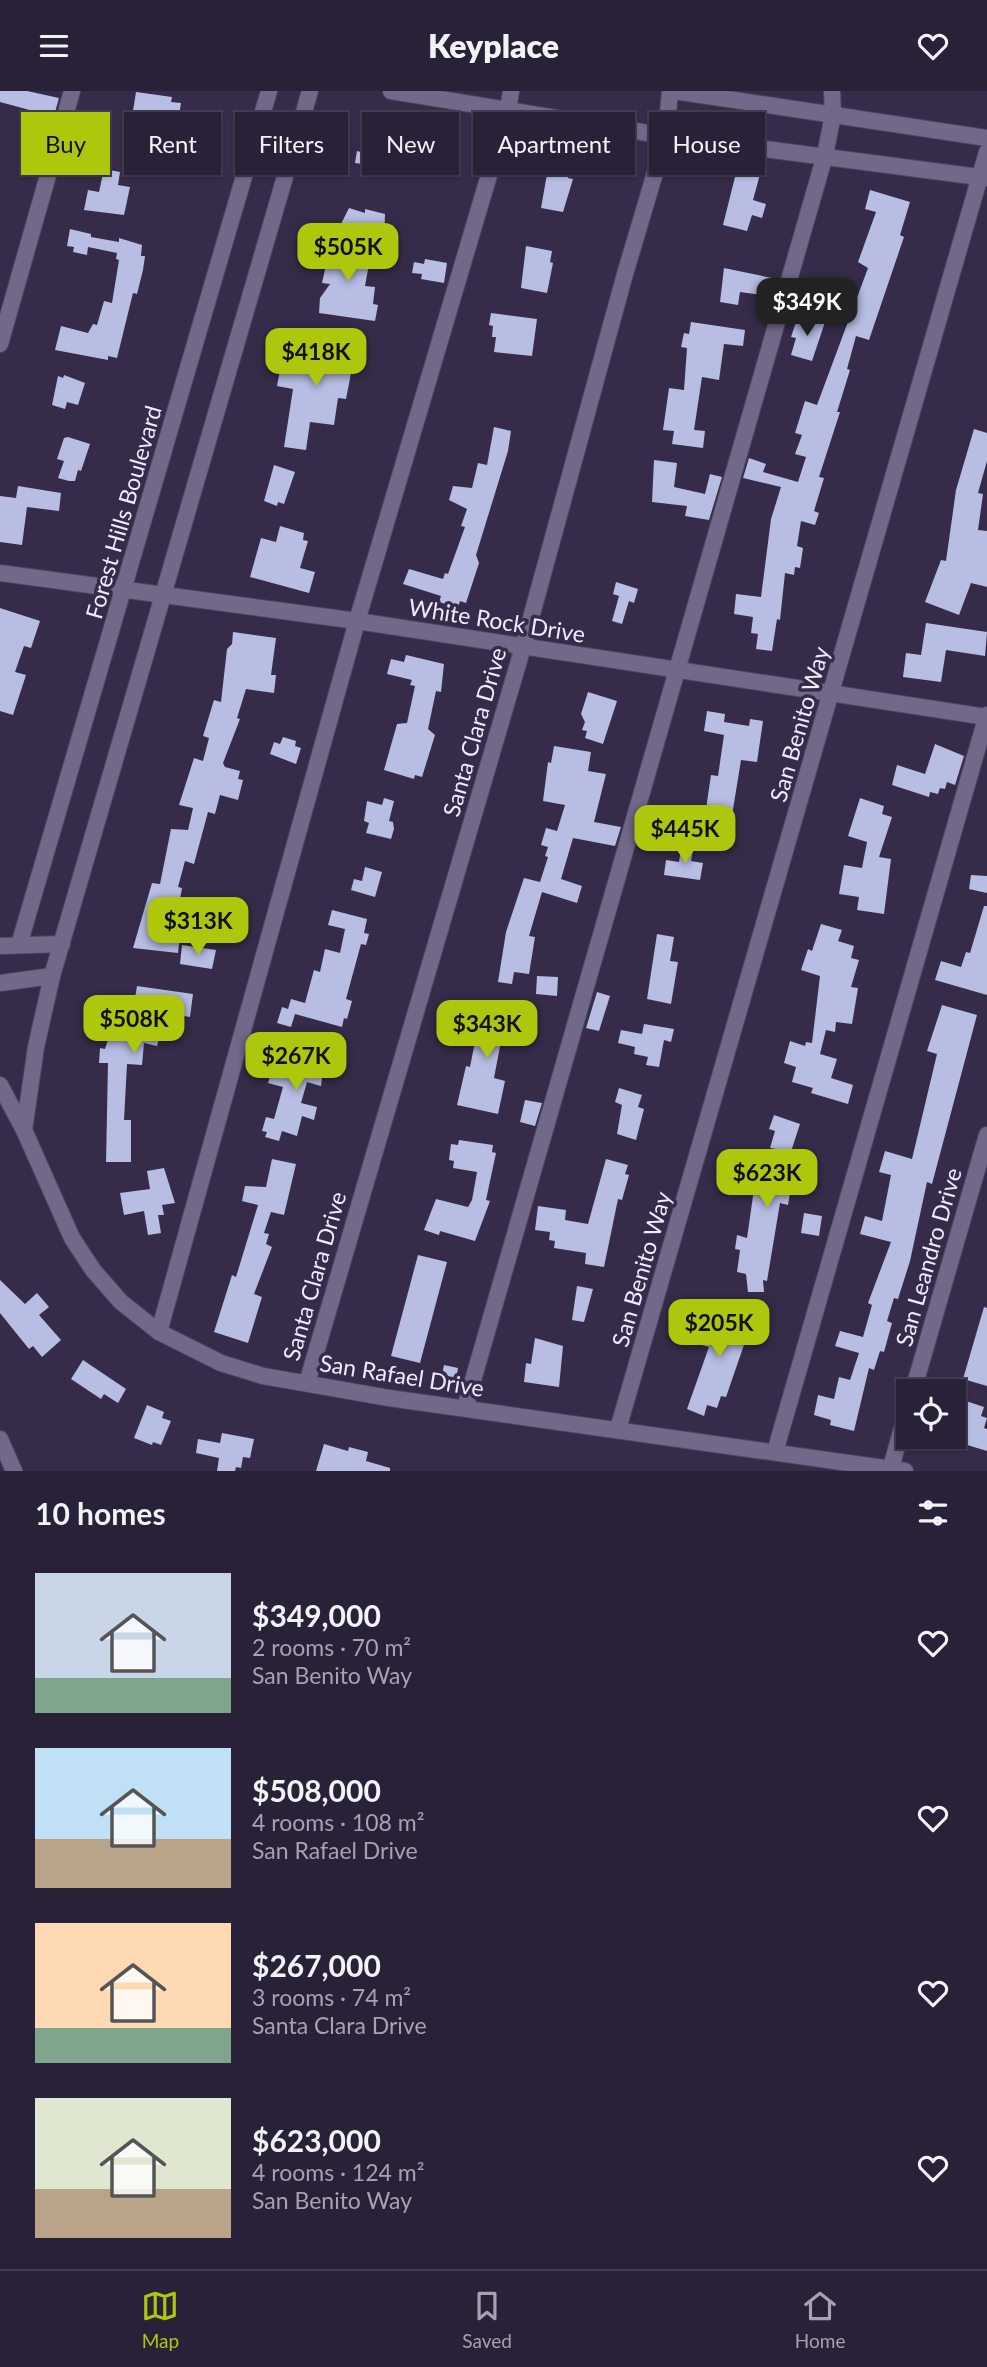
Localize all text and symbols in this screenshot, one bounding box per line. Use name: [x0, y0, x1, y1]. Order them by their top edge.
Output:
text: Keyplace: [428, 26, 559, 65]
icon: menu: [35, 27, 73, 65]
icon: heart: [914, 27, 952, 65]
chip: Buy: [21, 112, 110, 175]
chip: Rent: [124, 112, 221, 175]
chip: Filters: [235, 112, 348, 175]
chip: New: [362, 112, 459, 175]
chip: Apartment: [473, 112, 635, 175]
chip: House: [649, 112, 765, 175]
pin: $505K: [299, 223, 397, 283]
text: $505K: [313, 232, 383, 260]
pin: $349K: [758, 279, 856, 338]
text: $349K: [772, 287, 842, 315]
pin: $418K: [267, 329, 365, 388]
text: $418K: [281, 337, 351, 365]
street label: Forest Hills Boulevard: [79, 402, 167, 622]
street label: White Rock Drive: [407, 592, 587, 648]
street label: San Benito Way: [763, 643, 835, 805]
street label: Santa Clara Drive: [436, 644, 512, 820]
pin: $445K: [636, 805, 734, 865]
text: $445K: [650, 814, 720, 842]
pin: $313K: [149, 897, 247, 957]
text: $313K: [163, 906, 233, 934]
pin: $508K: [85, 995, 183, 1055]
pin: $343K: [438, 1000, 536, 1060]
text: $508K: [99, 1004, 169, 1032]
text: $343K: [452, 1009, 522, 1037]
pin: $267K: [247, 1033, 345, 1092]
text: $267K: [261, 1041, 331, 1069]
pin: $623K: [718, 1149, 816, 1209]
text: $623K: [732, 1158, 802, 1186]
street label: San Leandro Drive: [889, 1165, 967, 1349]
street label: Santa Clara Drive: [276, 1188, 352, 1364]
street label: San Benito Way: [605, 1188, 677, 1350]
pin: $205K: [670, 1299, 768, 1359]
text: $205K: [684, 1308, 754, 1336]
street label: San Rafael Drive: [318, 1348, 486, 1402]
map controls: [896, 1379, 966, 1449]
button: locate: [896, 1379, 966, 1449]
icon: filters: [914, 1494, 952, 1532]
text: 10 homes: [35, 1495, 166, 1531]
text: $349,000: [252, 1597, 381, 1633]
icon: home: [91, 1601, 175, 1685]
icon: heart: [914, 1624, 952, 1662]
text: 2 rooms · 70 m²: [252, 1633, 411, 1661]
text: San Benito Way: [252, 1661, 412, 1689]
text: $508,000: [252, 1772, 381, 1808]
icon: home: [91, 1776, 175, 1860]
icon: heart: [914, 1799, 952, 1837]
text: 4 rooms · 108 m²: [252, 1808, 424, 1836]
text: San Rafael Drive: [252, 1836, 418, 1864]
text: $267,000: [252, 1947, 381, 1983]
icon: home: [91, 1951, 175, 2035]
icon: heart: [914, 1974, 952, 2012]
text: 3 rooms · 74 m²: [252, 1983, 411, 2011]
text: Santa Clara Drive: [252, 2011, 427, 2039]
text: $623,000: [252, 2122, 381, 2158]
icon: home: [91, 2126, 175, 2210]
icon: heart: [914, 2149, 952, 2187]
text: 4 rooms · 124 m²: [252, 2158, 424, 2186]
text: San Benito Way: [252, 2186, 412, 2214]
tab: Map: [141, 2287, 179, 2352]
tab: Saved: [462, 2287, 512, 2352]
tab: Home: [795, 2287, 846, 2352]

